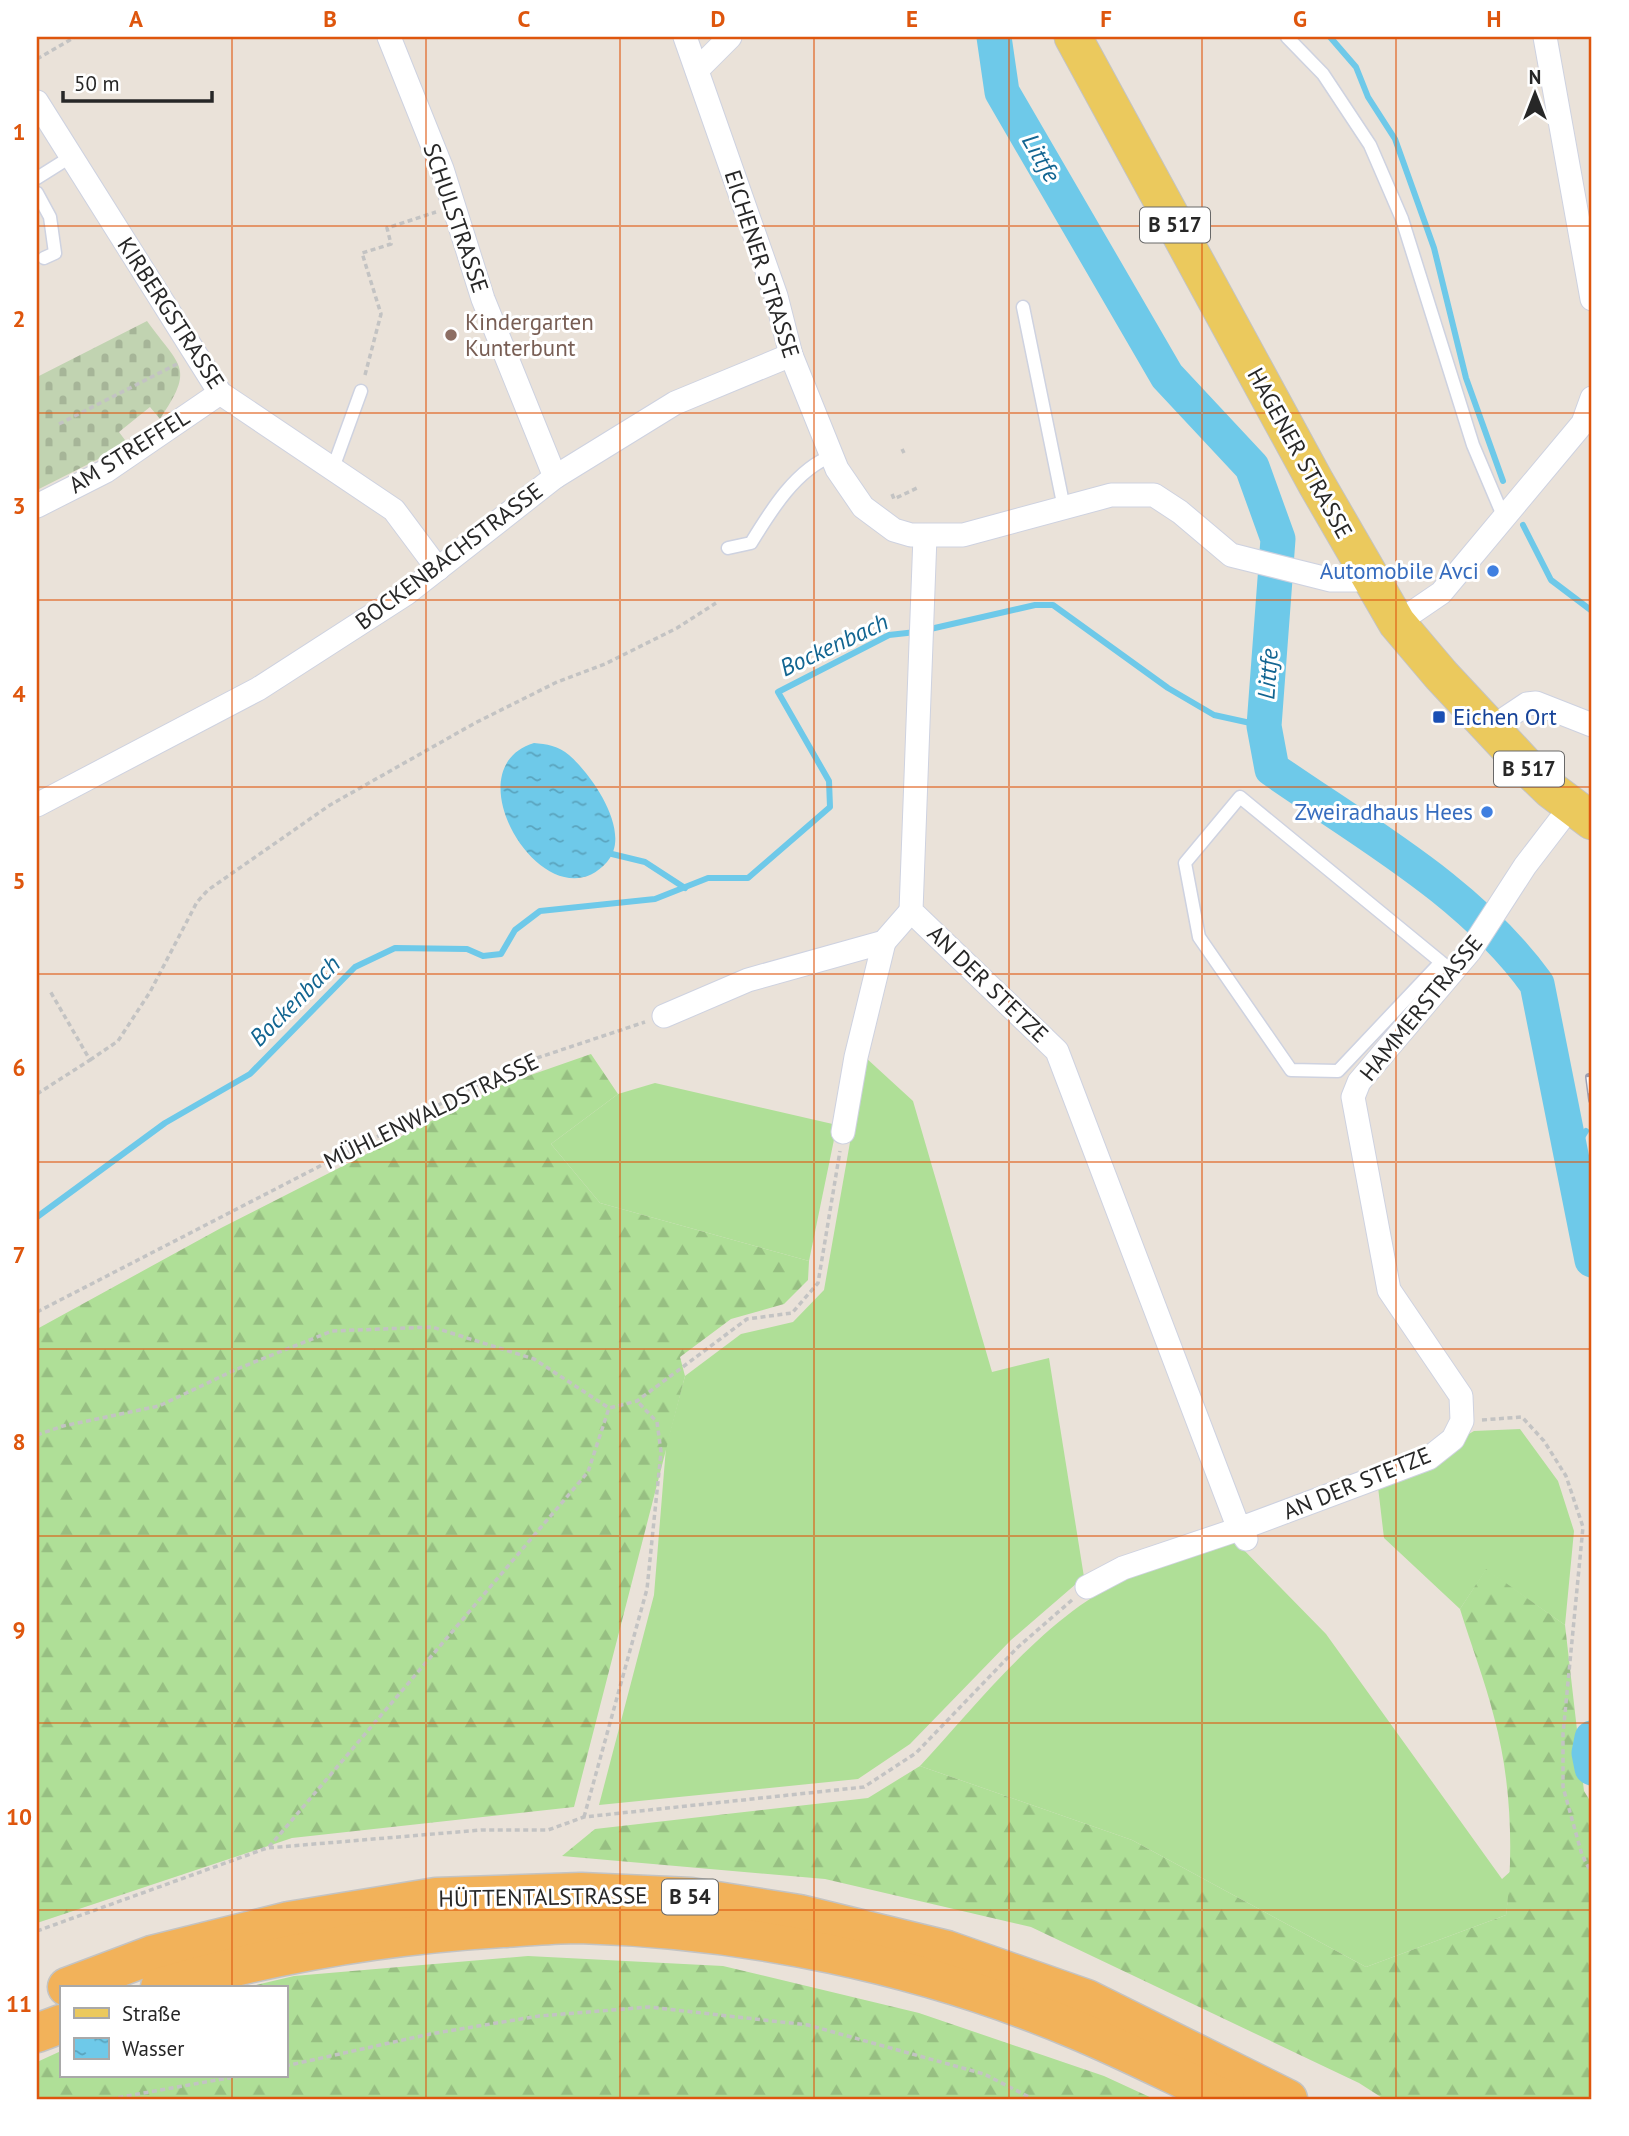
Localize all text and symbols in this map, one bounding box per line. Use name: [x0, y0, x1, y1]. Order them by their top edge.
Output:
text: A: [129, 4, 143, 33]
text: B: [323, 4, 337, 33]
text: C: [518, 4, 531, 33]
text: D: [711, 4, 725, 33]
text: E: [906, 4, 918, 33]
text: F: [1100, 4, 1112, 33]
text: G: [1293, 4, 1307, 33]
text: H: [1487, 4, 1501, 33]
scale bar: [63, 60, 212, 104]
north arrow: [1500, 60, 1570, 130]
text: N: [1529, 65, 1541, 89]
text: 50 m: [74, 70, 120, 97]
text: 1: [12, 117, 26, 146]
water label: Littfe: [1015, 128, 1068, 188]
street label: SCHULSTRASSE: [417, 139, 496, 296]
street label: EICHENER STRASSE: [718, 166, 807, 361]
road number: B 517: [1140, 208, 1210, 243]
street label: KIRBERGSTRASSE: [112, 231, 231, 394]
text: 2: [12, 304, 26, 333]
place label: Kindergarten Kunterbunt: [465, 307, 594, 362]
marker: Kindergarten Kunterbunt: [443, 327, 459, 343]
street label: HAGENER STRASSE: [1242, 362, 1359, 543]
street label: AM STREFFEL: [63, 402, 195, 499]
street label: BOCKENBACHSTRASSE: [349, 476, 548, 636]
text: 3: [12, 491, 26, 520]
place label: Automobile Avci: [1320, 556, 1479, 585]
marker: Automobile Avci: [1485, 563, 1501, 579]
water label: Bockenbach: [775, 606, 893, 683]
water label: Littfe: [1250, 648, 1285, 700]
text: 4: [12, 679, 26, 708]
place label: Eichen Ort: [1453, 702, 1557, 731]
marker: Eichen Ort: [1431, 709, 1447, 725]
road number: B 517: [1494, 752, 1564, 786]
place label: Zweiradhaus Hees: [1295, 797, 1473, 826]
marker: Zweiradhaus Hees: [1479, 804, 1495, 820]
text: 5: [12, 866, 26, 895]
street label: AN DER STETZE: [922, 919, 1055, 1048]
street label: HAMMERSTRASSE: [1353, 929, 1488, 1087]
water label: Bockenbach: [243, 949, 347, 1053]
street label: MÜHLENWALDSTRASSE: [319, 1046, 543, 1175]
text: 6: [12, 1053, 26, 1082]
text: 7: [12, 1240, 26, 1269]
text: 8: [12, 1427, 26, 1456]
street label: AN DER STETZE: [1279, 1440, 1435, 1525]
text: 9: [12, 1615, 26, 1644]
text: 10: [6, 1802, 32, 1831]
street label: HÜTTENTALSTRASSE: [438, 1880, 648, 1913]
road number: B 54: [662, 1880, 718, 1914]
legend: [60, 1986, 287, 2076]
text: 11: [6, 1989, 32, 2018]
text: Straße: [122, 2000, 181, 2027]
text: Wasser: [122, 2035, 184, 2062]

